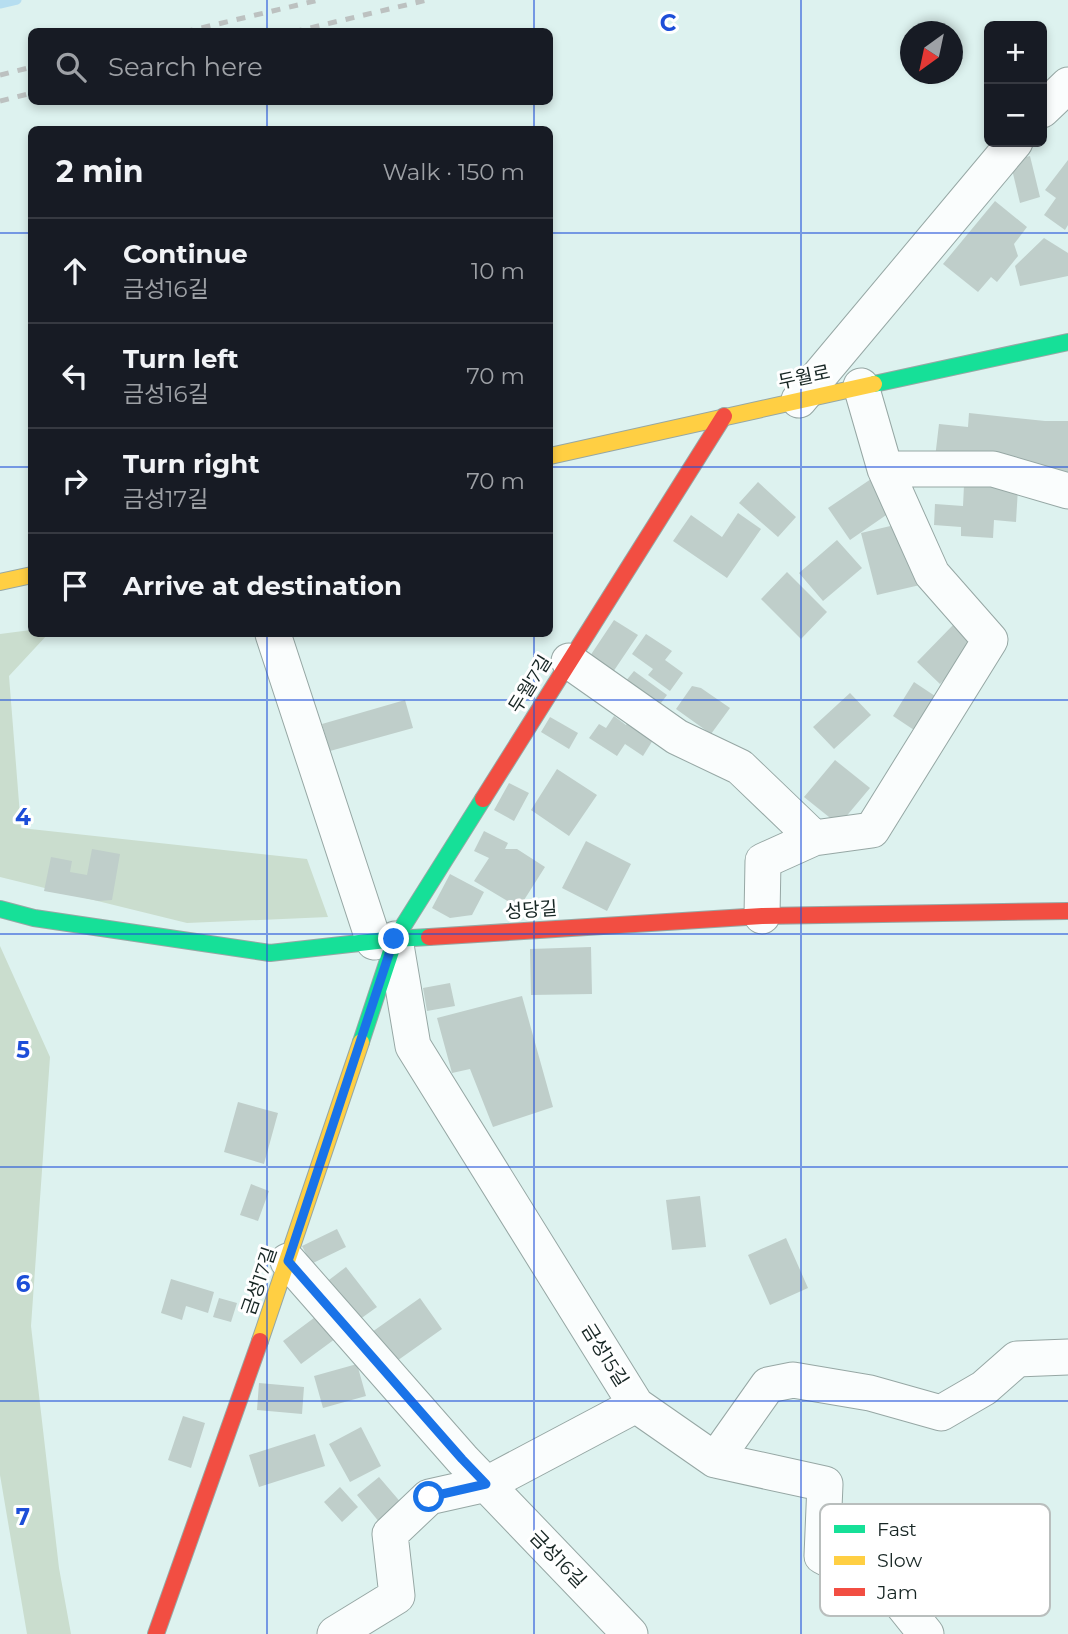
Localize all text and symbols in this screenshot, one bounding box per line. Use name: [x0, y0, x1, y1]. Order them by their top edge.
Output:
text: C: [660, 9, 677, 37]
north arrow: [900, 21, 963, 84]
map controls: [984, 21, 1047, 147]
button: +: [984, 21, 1047, 84]
search box: [28, 28, 553, 105]
icon: search: [52, 48, 90, 86]
text: Search here: [108, 51, 263, 83]
button: −: [984, 84, 1047, 147]
text: 2 min: [56, 153, 143, 190]
text: Walk · 150 m: [382, 158, 525, 186]
text: Continue: [123, 238, 248, 270]
icon: ahead: [56, 252, 94, 290]
text: 10 m: [471, 257, 525, 285]
text: 금성16길: [123, 275, 209, 303]
text: Turn left: [123, 343, 239, 375]
icon: left: [56, 357, 94, 395]
street label: 두월로: [776, 360, 832, 394]
text: 70 m: [466, 362, 525, 390]
text: 금성16길: [123, 380, 209, 408]
text: Turn right: [123, 448, 259, 480]
icon: right: [56, 462, 94, 500]
text: 70 m: [466, 467, 525, 495]
text: 금성17길: [123, 485, 208, 513]
icon: arrive: [56, 567, 94, 605]
text: Arrive at destination: [123, 570, 402, 602]
street label: 두월7길: [503, 651, 557, 717]
text: 4: [15, 803, 31, 831]
street label: 성당길: [504, 897, 558, 923]
route end: [378, 923, 409, 954]
text: 5: [16, 1036, 30, 1064]
street label: 금성17길: [237, 1244, 281, 1318]
text: 6: [16, 1270, 31, 1298]
street label: 금성15길: [577, 1319, 633, 1391]
route start: [413, 1481, 444, 1512]
text: 7: [16, 1503, 30, 1531]
legend: [820, 1504, 1050, 1616]
text: Fast: [877, 1518, 917, 1541]
street label: 금성16길: [525, 1526, 591, 1592]
text: Slow: [877, 1549, 922, 1572]
text: Jam: [876, 1581, 918, 1604]

